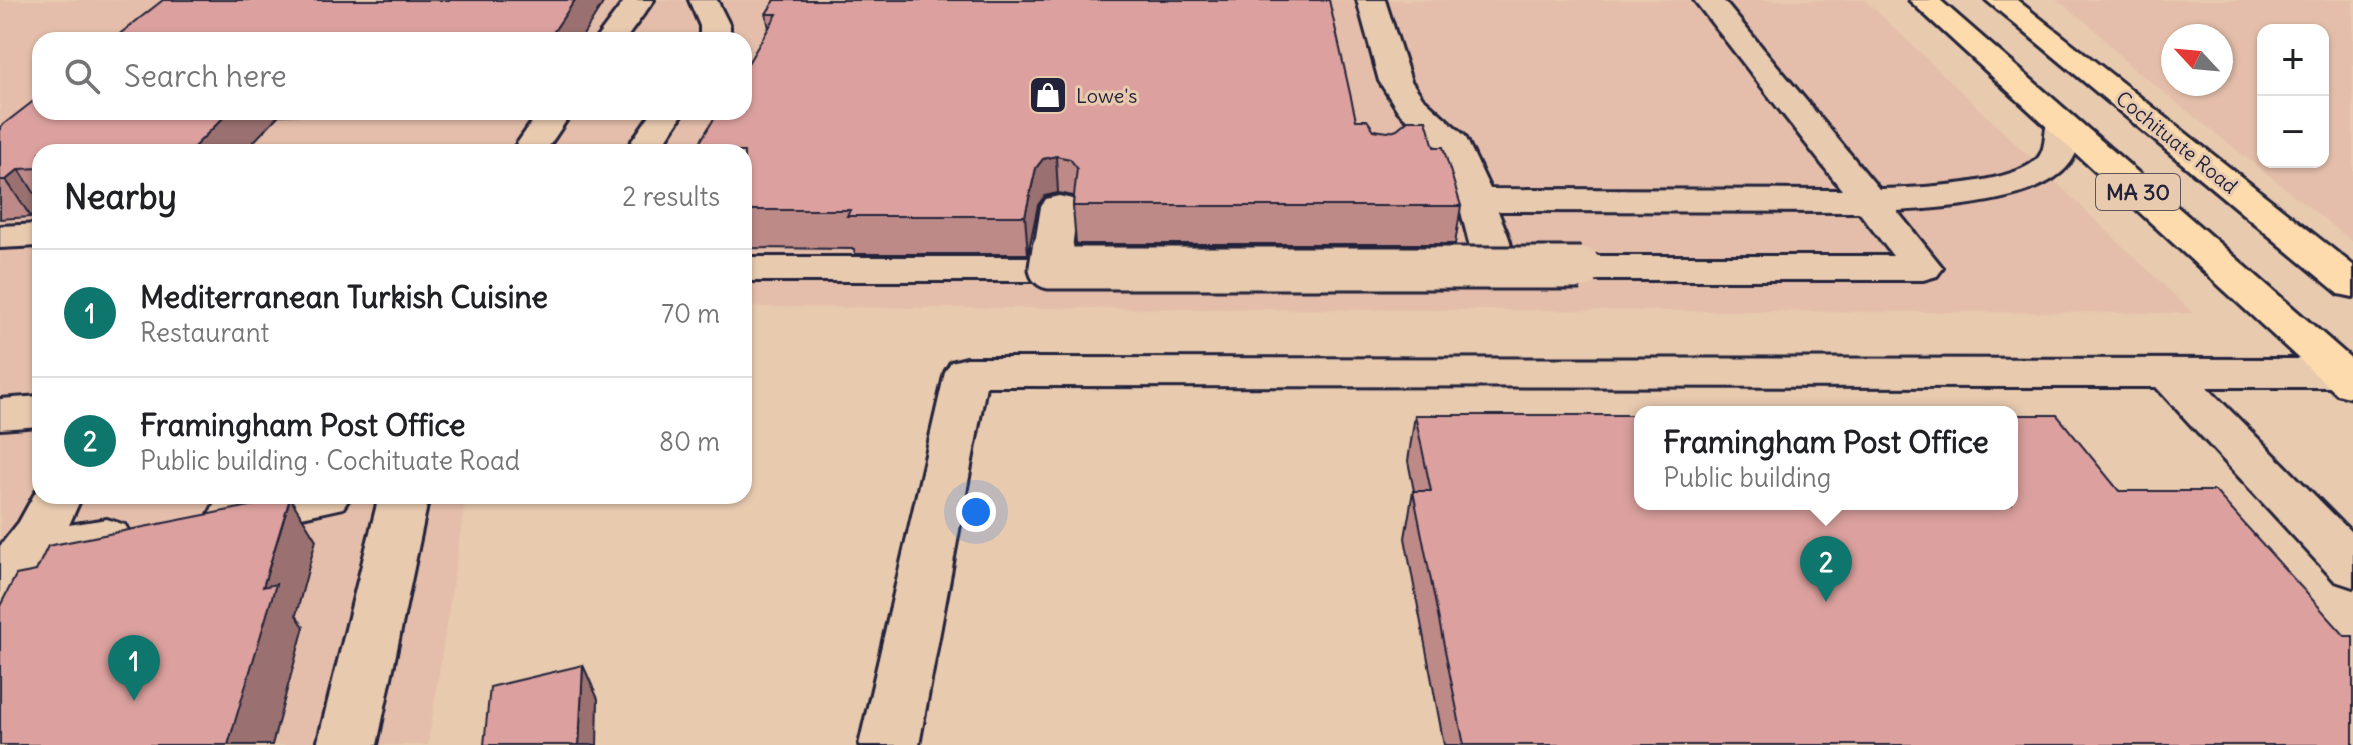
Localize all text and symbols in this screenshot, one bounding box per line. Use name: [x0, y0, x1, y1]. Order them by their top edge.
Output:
north arrow: [2161, 24, 2233, 96]
map controls: [2257, 24, 2329, 168]
button: +: [2257, 24, 2329, 96]
search box: [32, 32, 752, 120]
icon: search: [60, 54, 104, 98]
text: Search here: [124, 57, 287, 95]
shop icon: Lowe's: [1027, 74, 1069, 116]
place label: Lowe's: [1076, 83, 1137, 108]
street label: Cochituate Road: [2111, 85, 2243, 199]
button: −: [2257, 96, 2329, 168]
road number: MA 30: [2096, 174, 2180, 210]
text: Nearby: [64, 175, 177, 218]
text: 2 results: [622, 180, 720, 213]
text: Mediterranean Turkish Cuisine: [140, 278, 548, 316]
text: 1: [85, 297, 95, 330]
text: 70 m: [661, 297, 720, 330]
text: Restaurant: [140, 316, 269, 349]
text: Framingham Post Office: [140, 406, 465, 444]
popup: [1634, 406, 2018, 510]
text: Framingham Post Office: [1663, 423, 1989, 461]
text: 2: [83, 425, 97, 458]
text: 80 m: [659, 425, 720, 458]
text: Public building · Cochituate Road: [140, 444, 520, 477]
text: Public building: [1663, 461, 1831, 494]
your location: [956, 492, 996, 532]
pin: 2: [1800, 536, 1852, 602]
pin: 1: [108, 635, 160, 701]

